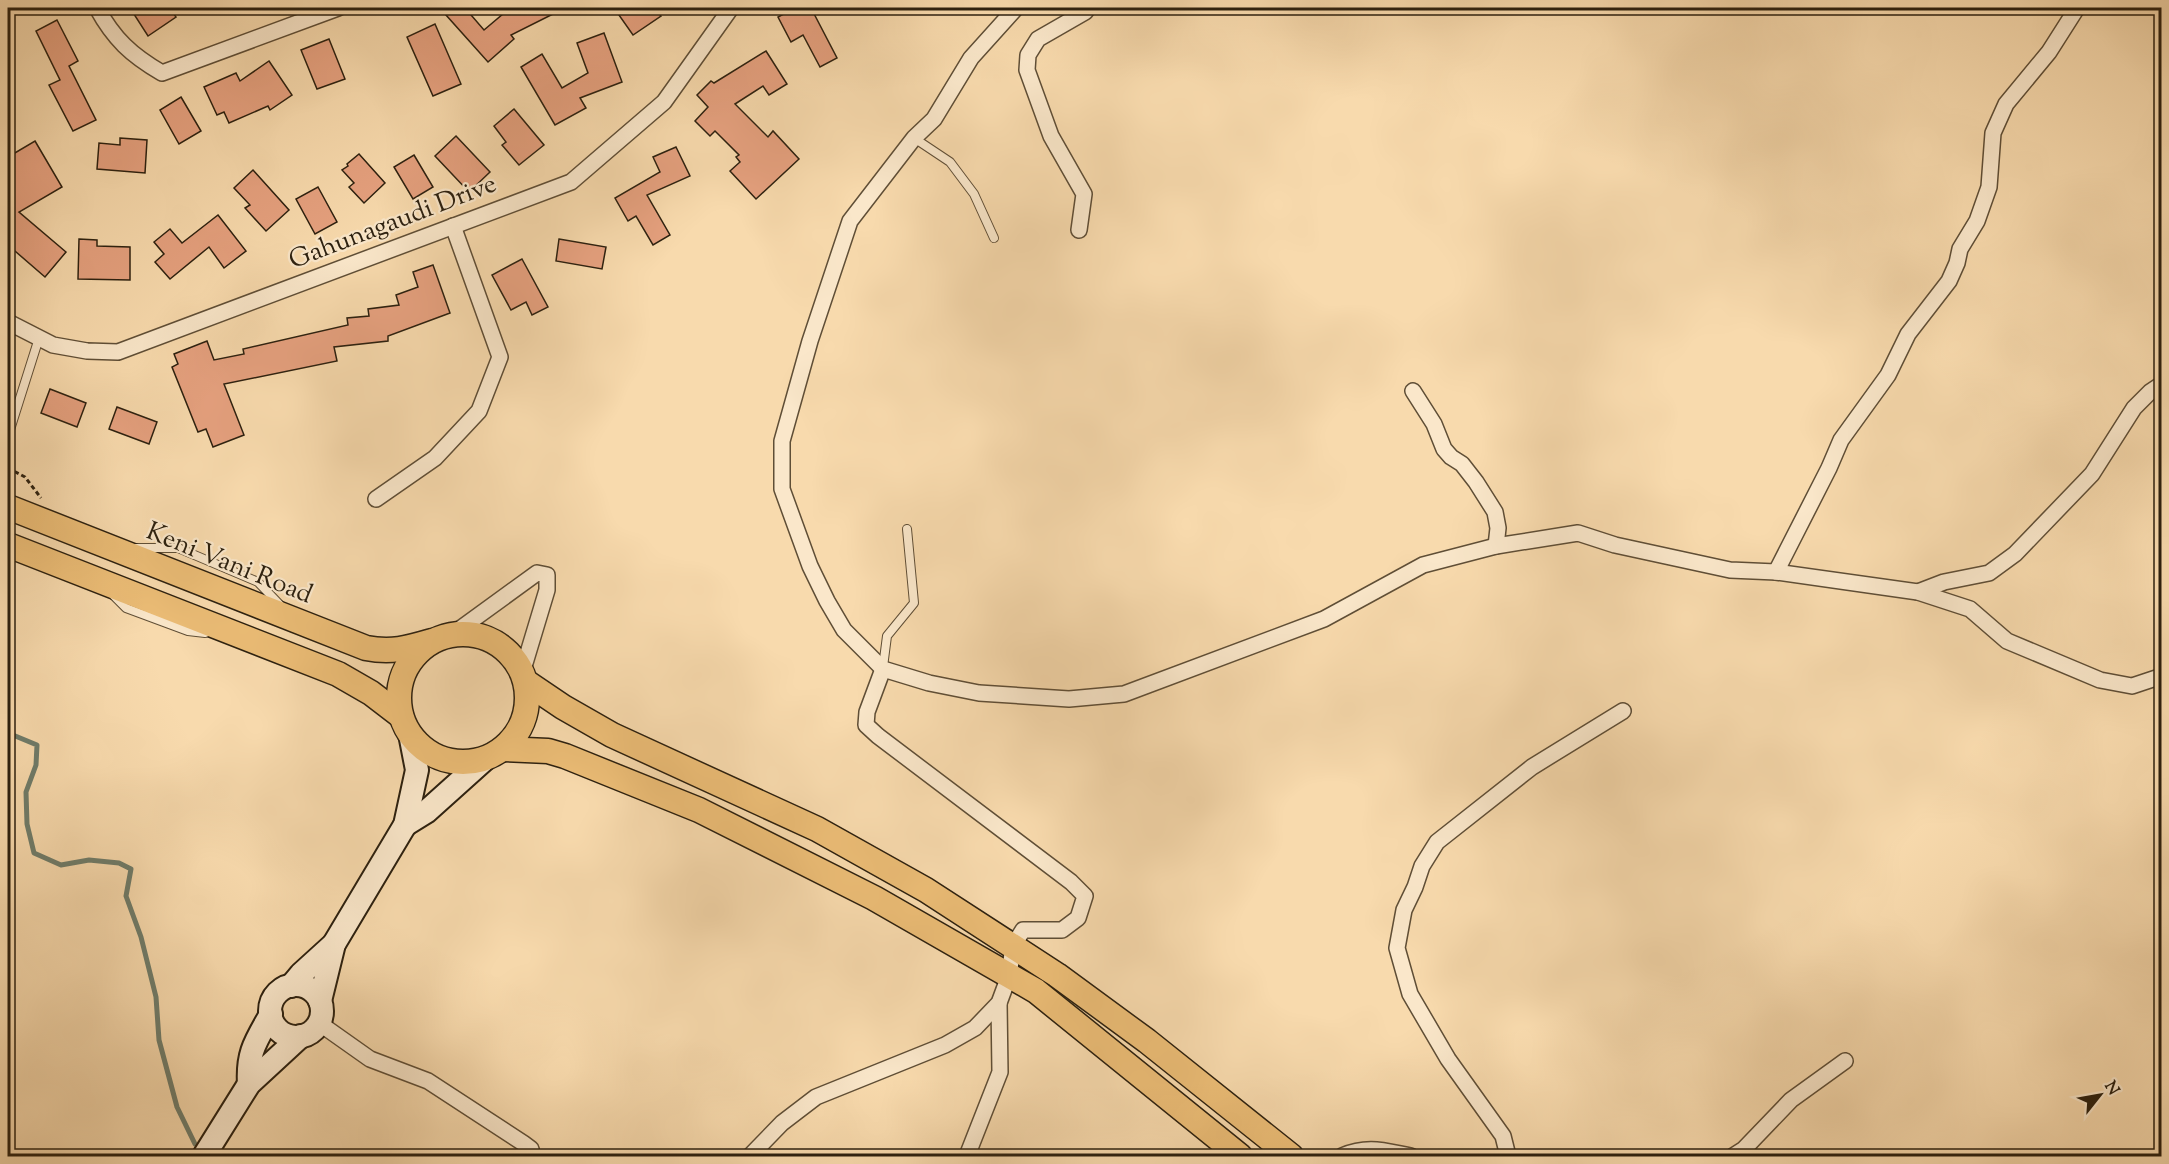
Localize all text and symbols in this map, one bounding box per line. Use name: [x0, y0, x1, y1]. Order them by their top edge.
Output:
street label: Gahunagaudi Drive: [284, 166, 502, 280]
street label: Keni Vani Road: [140, 514, 318, 614]
north arrow: [2070, 1065, 2130, 1125]
text: N: [2098, 1077, 2124, 1100]

